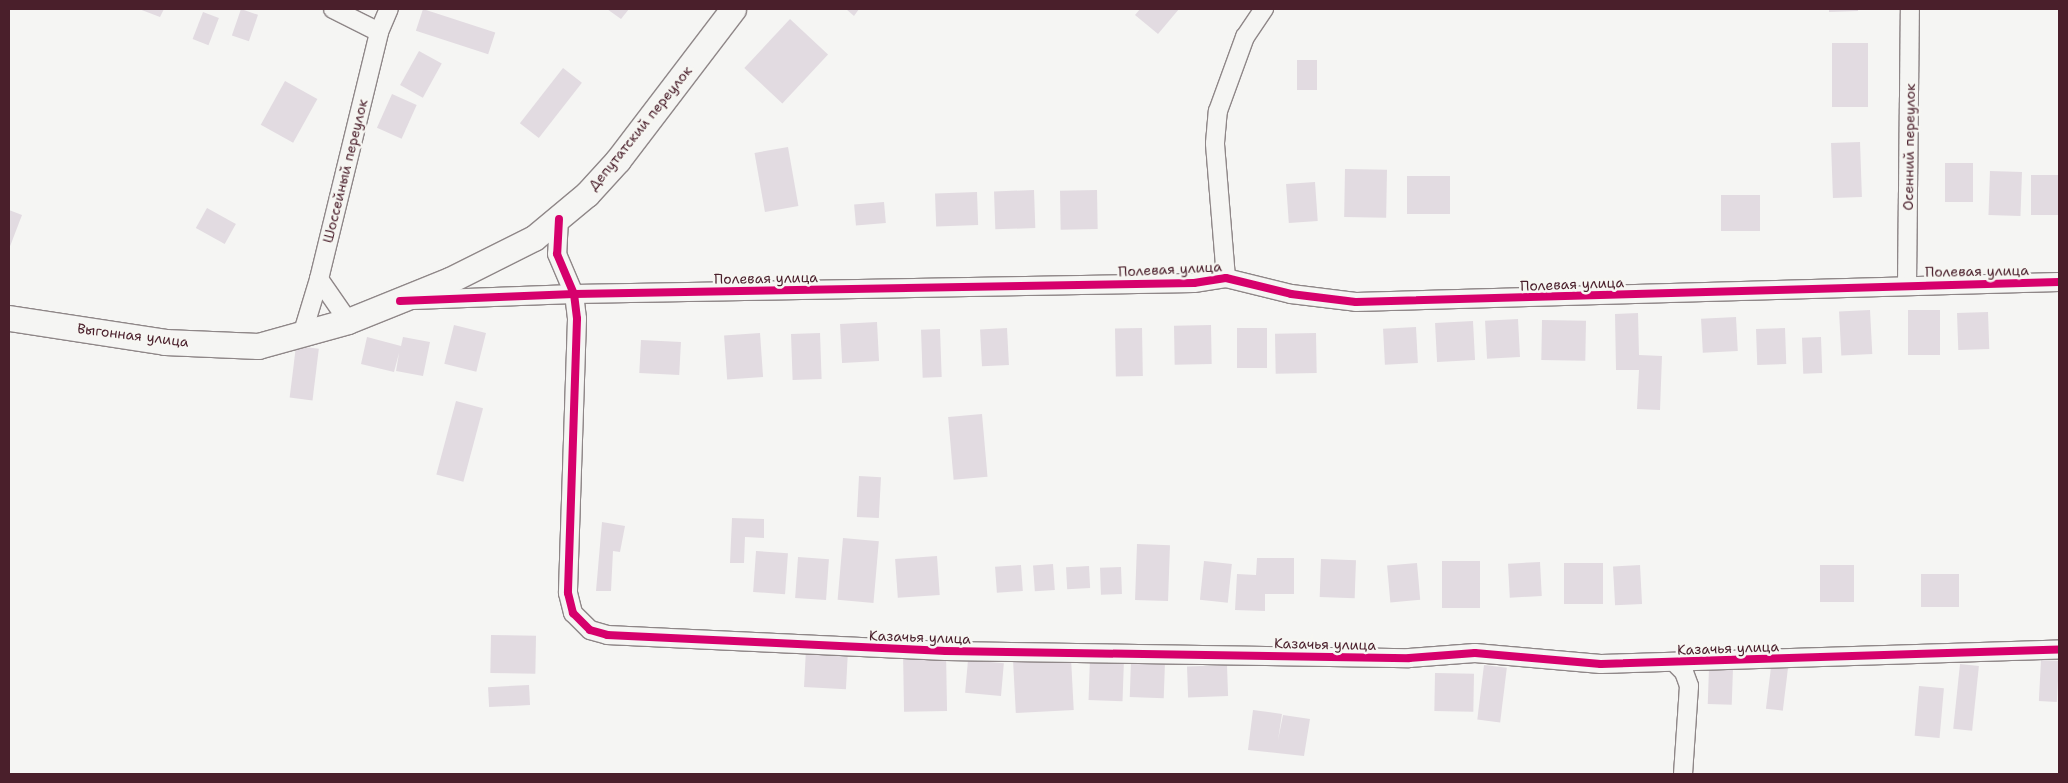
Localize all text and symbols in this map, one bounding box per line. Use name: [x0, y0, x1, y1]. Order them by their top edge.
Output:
street label: Депутатский переулок: [585, 62, 695, 194]
street label: Осенний переулок: [1899, 83, 1919, 211]
street label: Шоссейный переулок: [319, 97, 371, 245]
street label: Полевая улица: [1118, 258, 1222, 280]
street label: Полевая улица: [1925, 262, 2029, 280]
street label: Полевая улица: [714, 269, 818, 287]
street label: Полевая улица: [1520, 274, 1624, 294]
street label: Выгонная улица: [76, 320, 190, 350]
street label: Казачья улица: [869, 627, 971, 647]
street label: Казачья улица: [1274, 635, 1376, 653]
street label: Казачья улица: [1677, 638, 1779, 658]

